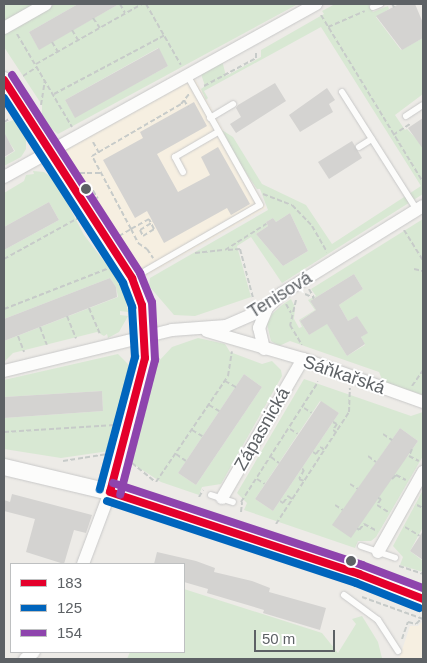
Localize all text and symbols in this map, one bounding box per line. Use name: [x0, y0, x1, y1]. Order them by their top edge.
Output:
unlabelled marker: [81, 184, 91, 194]
street label: Tenisová: [244, 267, 316, 323]
street label: Sáňkařská: [300, 351, 388, 399]
street label: Zápasnická: [230, 384, 294, 474]
unlabelled marker: [346, 556, 356, 566]
legend: [10, 563, 185, 653]
text: 183: [57, 574, 82, 591]
text: 125: [57, 599, 82, 616]
scale bar: [257, 620, 338, 652]
text: 154: [57, 624, 82, 641]
text: 50 m: [262, 630, 295, 647]

